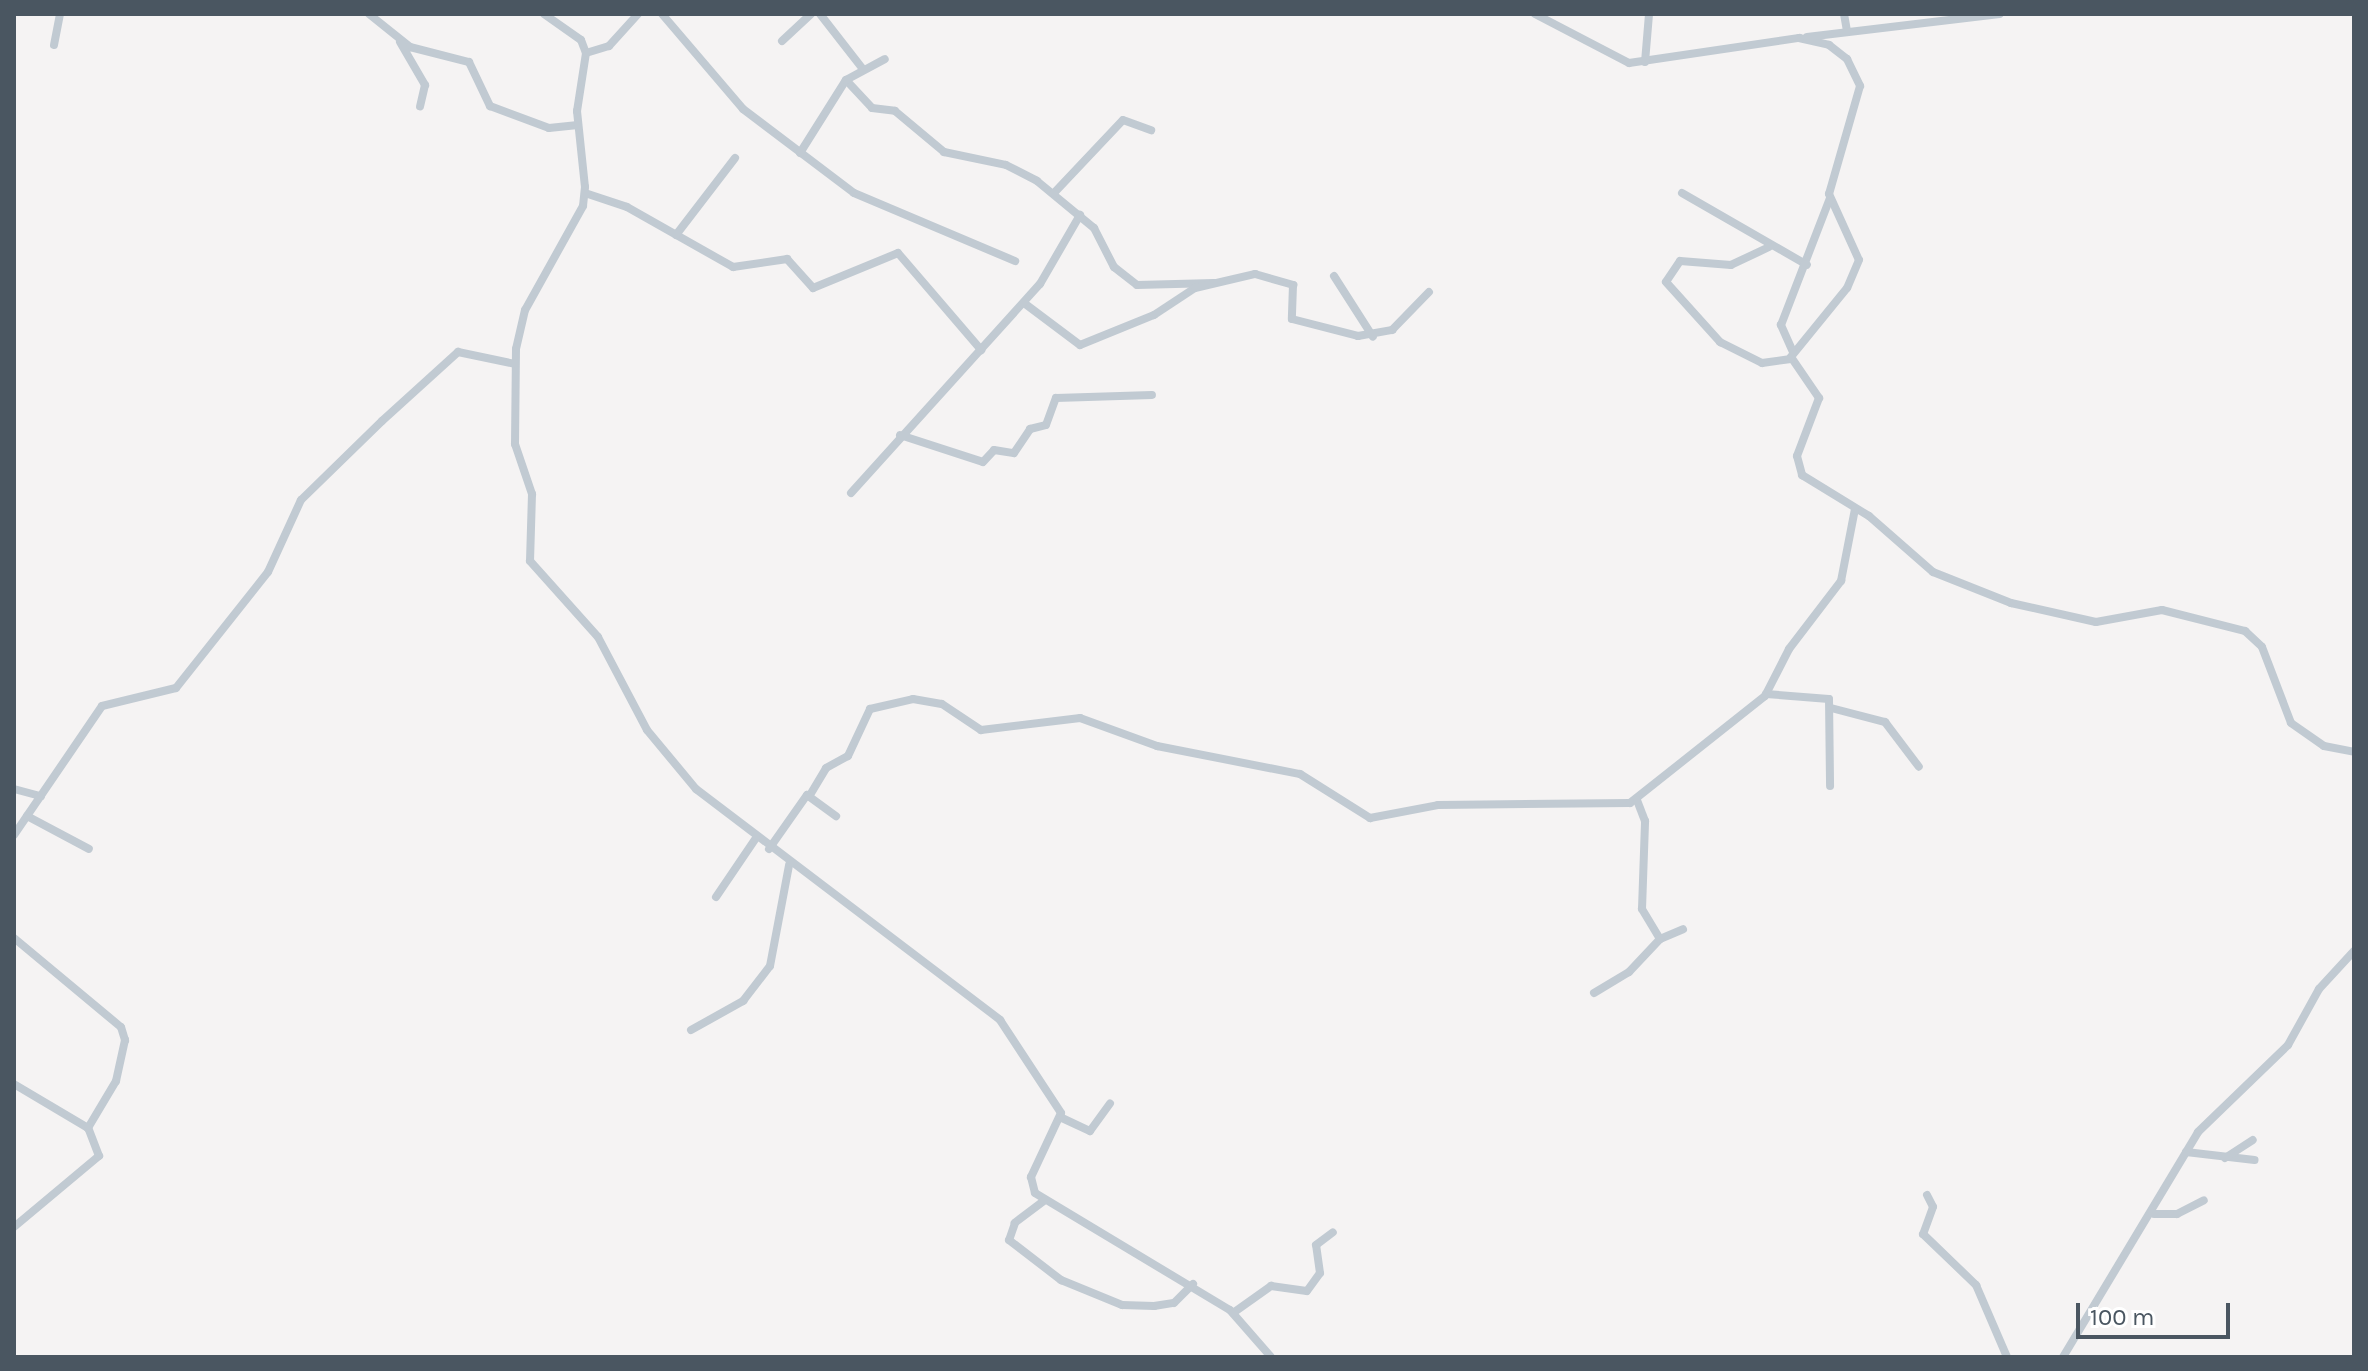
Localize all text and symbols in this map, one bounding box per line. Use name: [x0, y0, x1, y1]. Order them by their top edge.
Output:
scale bar: [2080, 1287, 2234, 1337]
text: 100 m: [2090, 1303, 2155, 1331]

